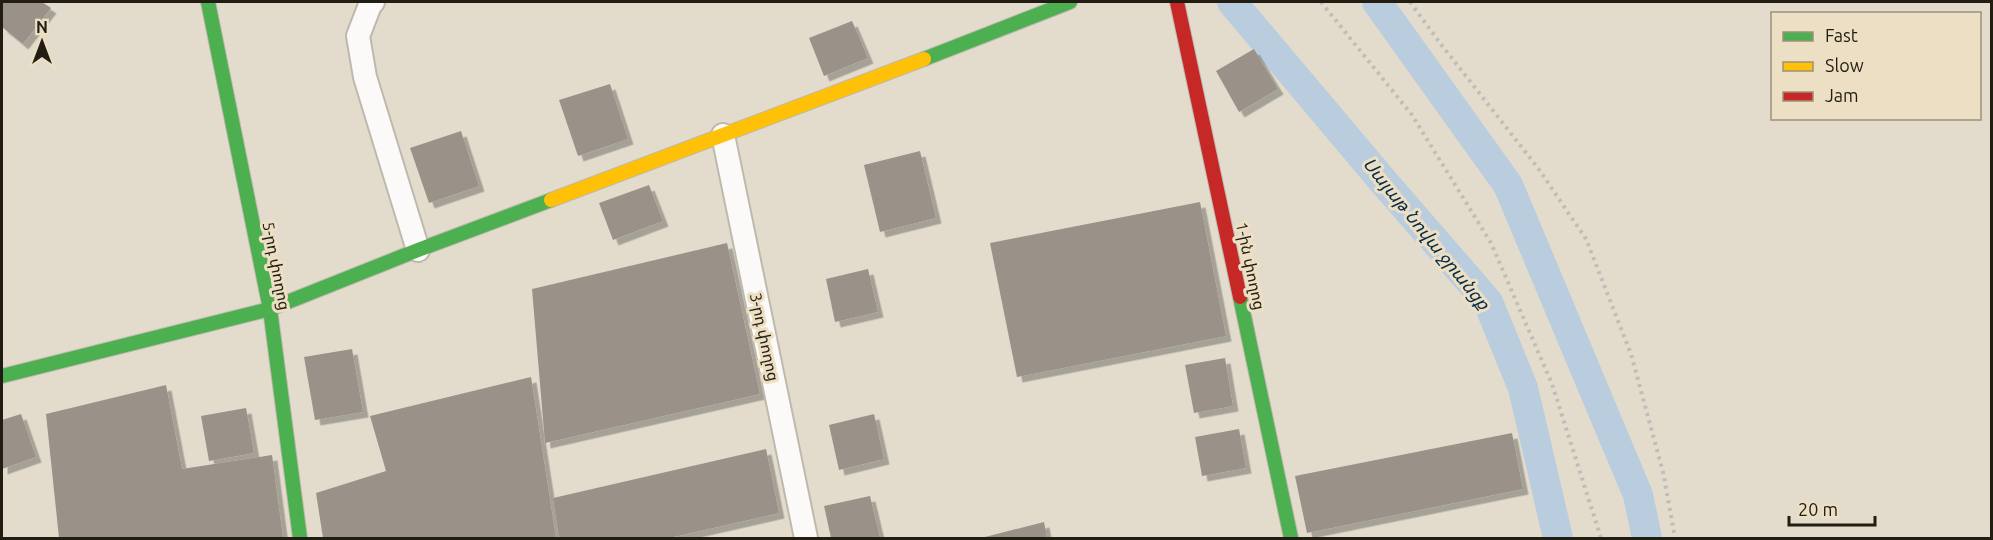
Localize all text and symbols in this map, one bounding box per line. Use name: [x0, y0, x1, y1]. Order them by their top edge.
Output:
north arrow: [12, 12, 72, 72]
legend: [1771, 12, 1981, 120]
text: N: [36, 18, 48, 36]
text: Fast: [1825, 25, 1858, 45]
text: Slow: [1825, 55, 1864, 75]
text: Jam: [1825, 85, 1859, 105]
water label: Սայաթ Նովա ջրանցք: [1358, 153, 1495, 315]
street label: 5-րդ փողոց: [259, 220, 294, 312]
street label: 1-ին փողոց: [1232, 220, 1269, 312]
street label: 3-րդ փողոց: [746, 291, 783, 383]
scale bar: [1789, 489, 1874, 527]
text: 20 m: [1798, 499, 1838, 519]

